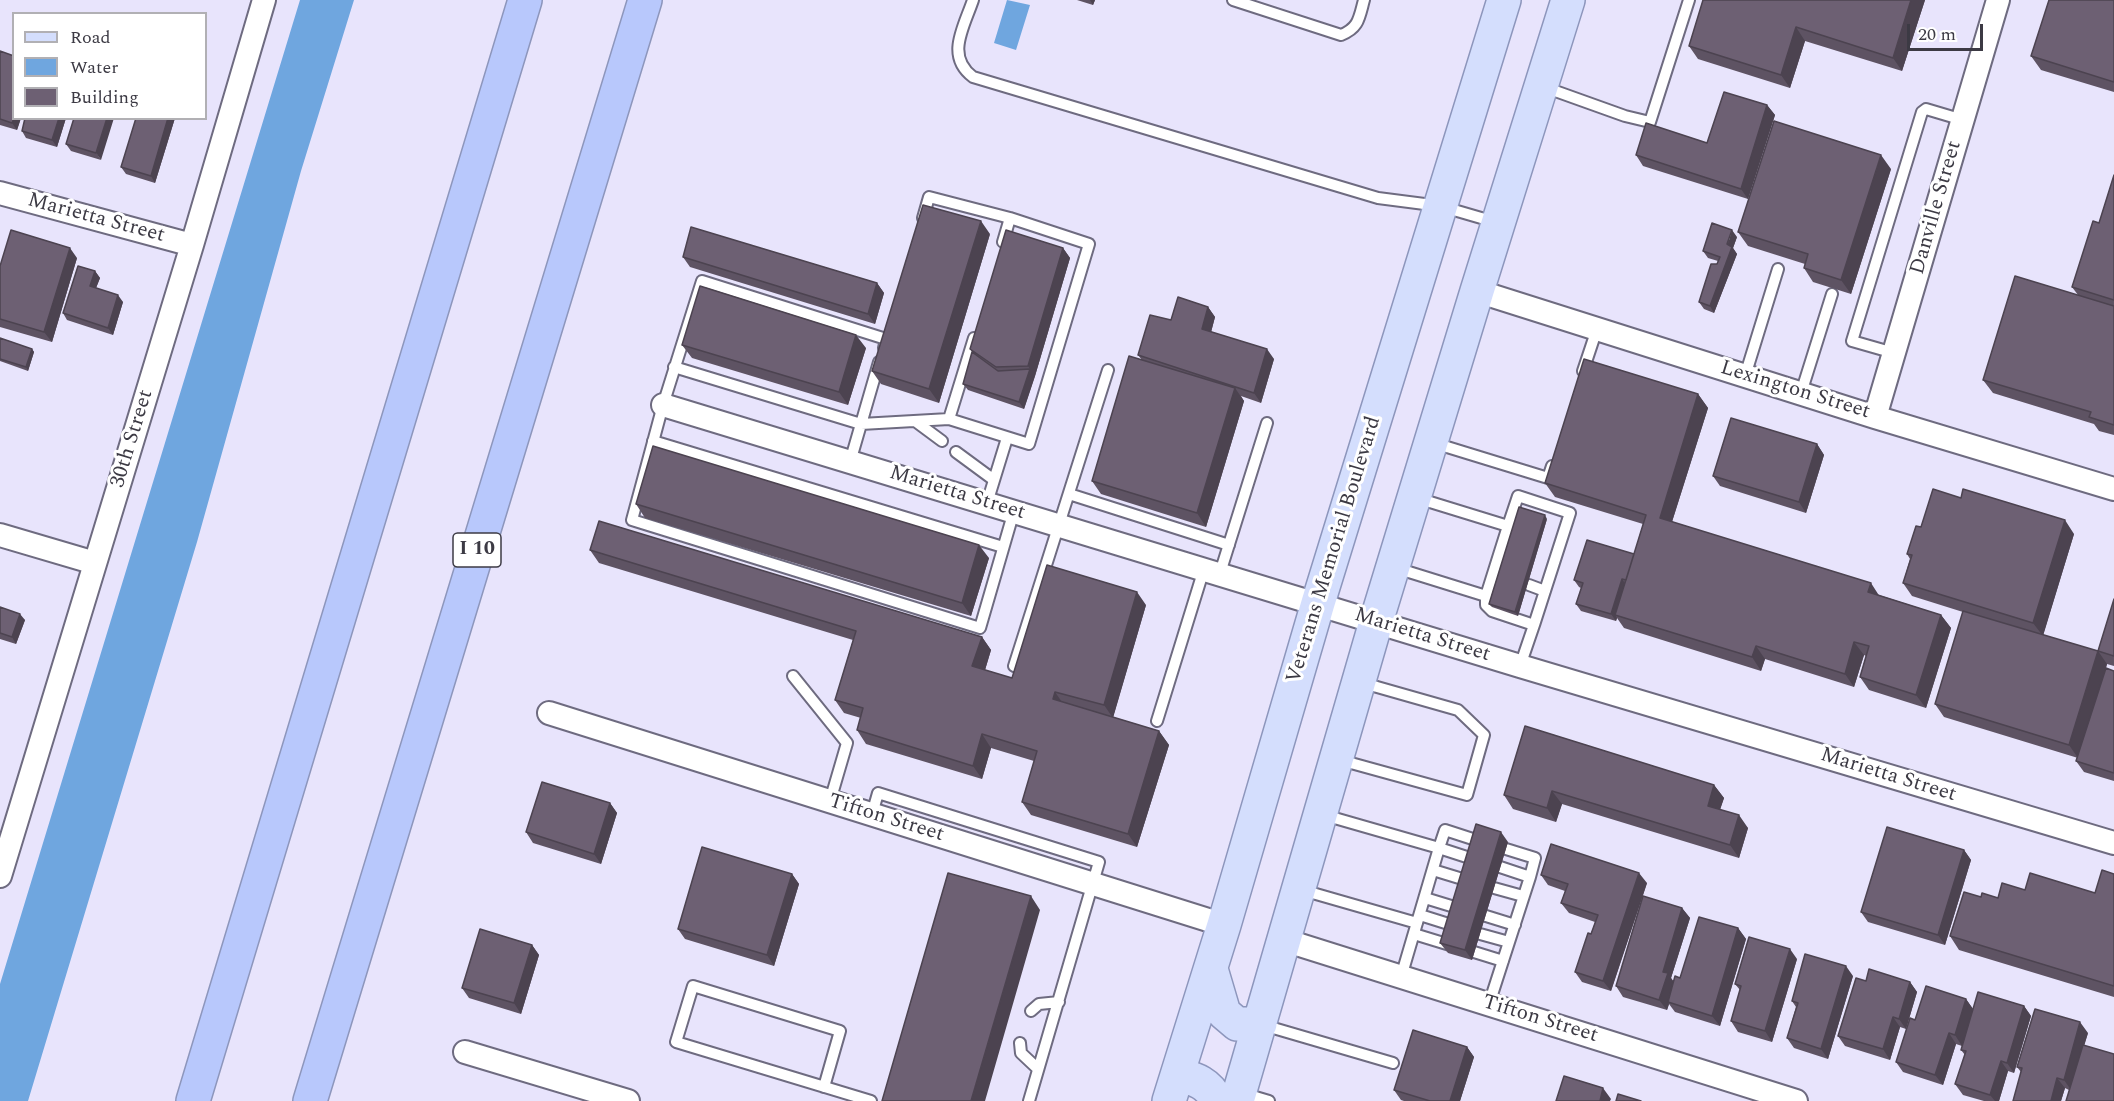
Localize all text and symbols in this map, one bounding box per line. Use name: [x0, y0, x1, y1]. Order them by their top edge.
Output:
legend: [12, 12, 207, 120]
scale bar: [1910, 12, 1986, 50]
text: 20 m: [1918, 21, 1956, 48]
text: Road: [70, 24, 111, 51]
text: Water: [70, 54, 118, 81]
text: Building: [70, 84, 139, 111]
street label: Danville Street: [1906, 138, 1968, 278]
street label: Marietta Street: [25, 189, 167, 249]
street label: Lexington Street: [1717, 356, 1873, 426]
street label: 30th Street: [106, 387, 160, 491]
street label: Veterans Memorial Boulevard: [1282, 414, 1388, 686]
street label: Marietta Street: [886, 461, 1028, 527]
road number: I 10: [453, 533, 501, 567]
street label: Marietta Street: [1351, 603, 1493, 669]
street label: Marietta Street: [1817, 743, 1959, 809]
street label: Tifton Street: [825, 790, 947, 848]
street label: Tifton Street: [1479, 991, 1601, 1049]

